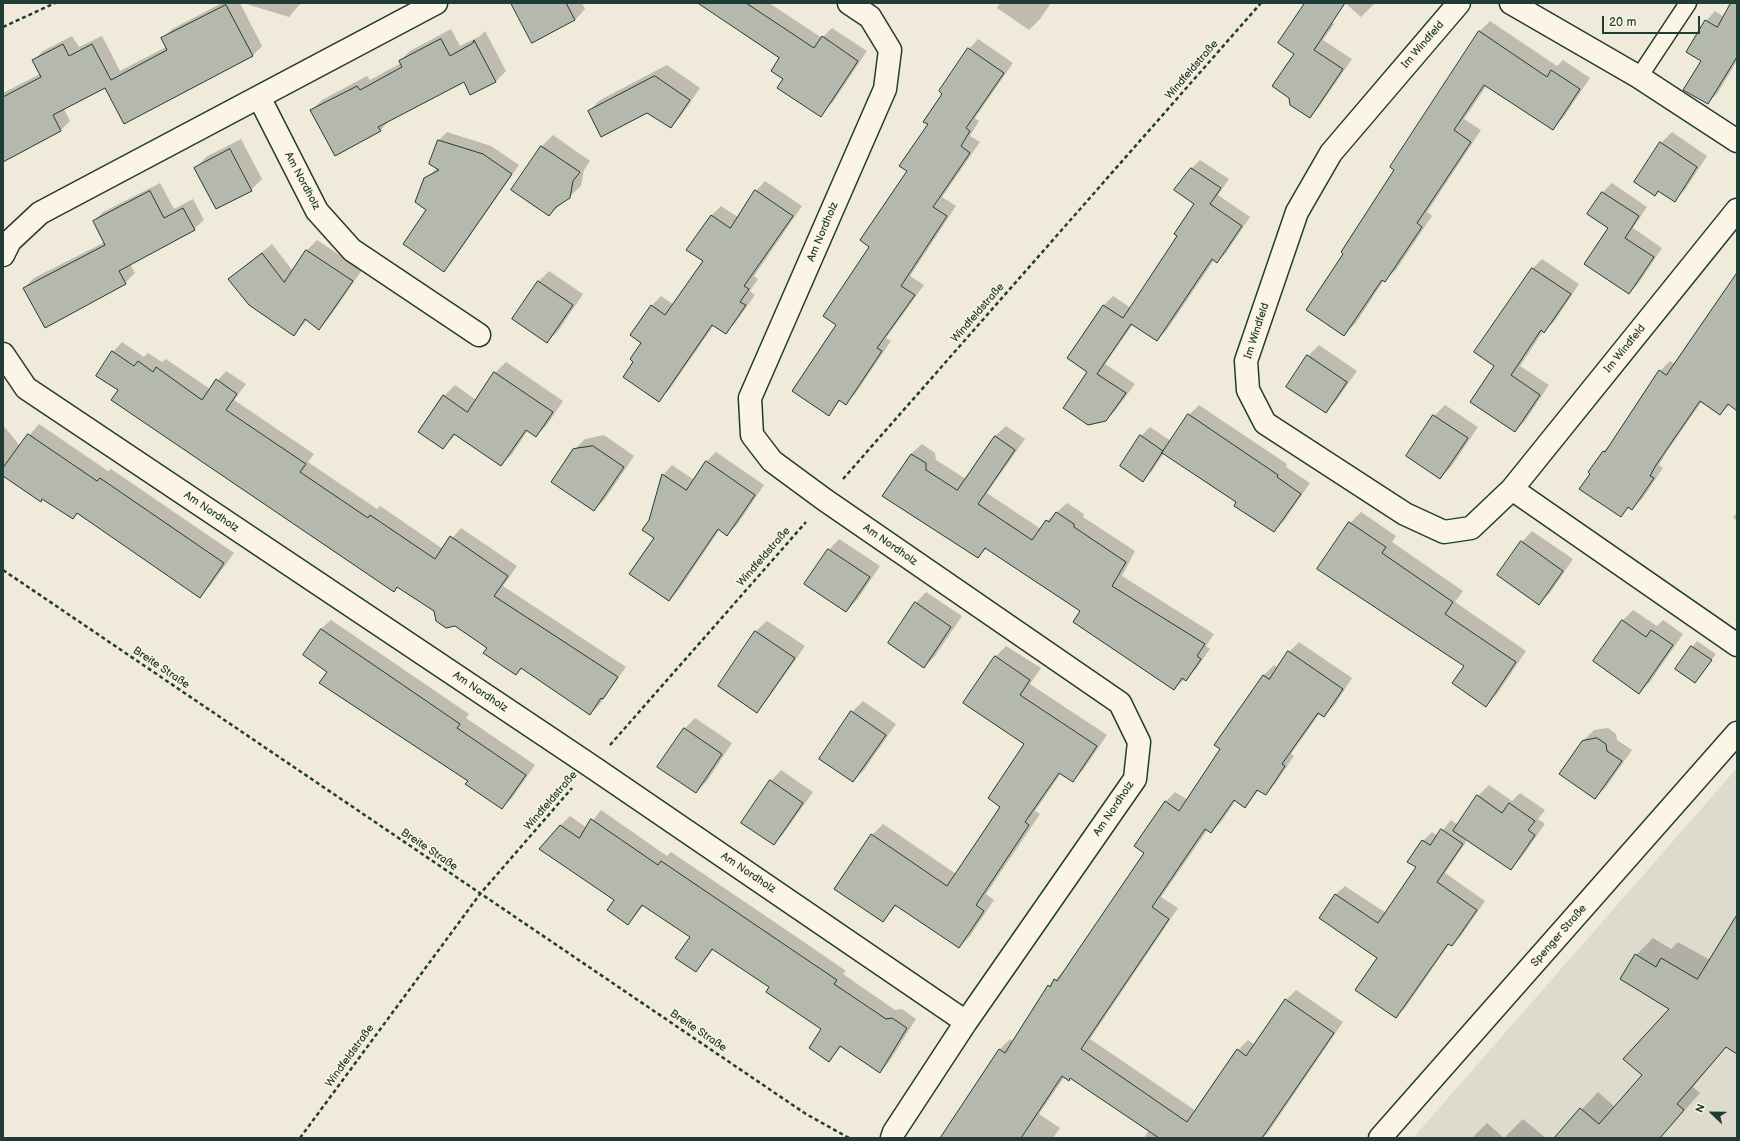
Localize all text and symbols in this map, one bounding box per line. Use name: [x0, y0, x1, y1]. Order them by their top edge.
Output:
scale bar: [1604, 8, 1702, 34]
text: 20 m: [1609, 15, 1636, 30]
street label: Im Windfeld: [1399, 19, 1447, 71]
street label: Windfeldstraße: [1163, 38, 1221, 102]
street label: Am Nordholz: [281, 150, 323, 212]
street label: Am Nordholz: [805, 200, 841, 264]
street label: Windfeldstraße: [949, 281, 1007, 345]
street label: Im Windfeld: [1242, 301, 1272, 361]
street label: Im Windfeld: [1602, 322, 1648, 376]
street label: Am Nordholz: [181, 489, 241, 535]
street label: Am Nordholz: [860, 521, 920, 569]
street label: Windfeldstraße: [735, 525, 793, 589]
street label: Breite Straße: [130, 644, 192, 692]
street label: Am Nordholz: [450, 669, 510, 715]
street label: Windfeldstraße: [522, 769, 580, 833]
street label: Am Nordholz: [1091, 779, 1137, 839]
street label: Breite Straße: [398, 826, 460, 874]
street label: Am Nordholz: [718, 850, 778, 896]
street label: Spenger Straße: [1528, 902, 1590, 970]
street label: Breite Straße: [667, 1007, 729, 1055]
street label: Windfeldstraße: [323, 1022, 377, 1090]
north arrow: [1692, 1093, 1732, 1133]
text: N: [1693, 1102, 1708, 1115]

